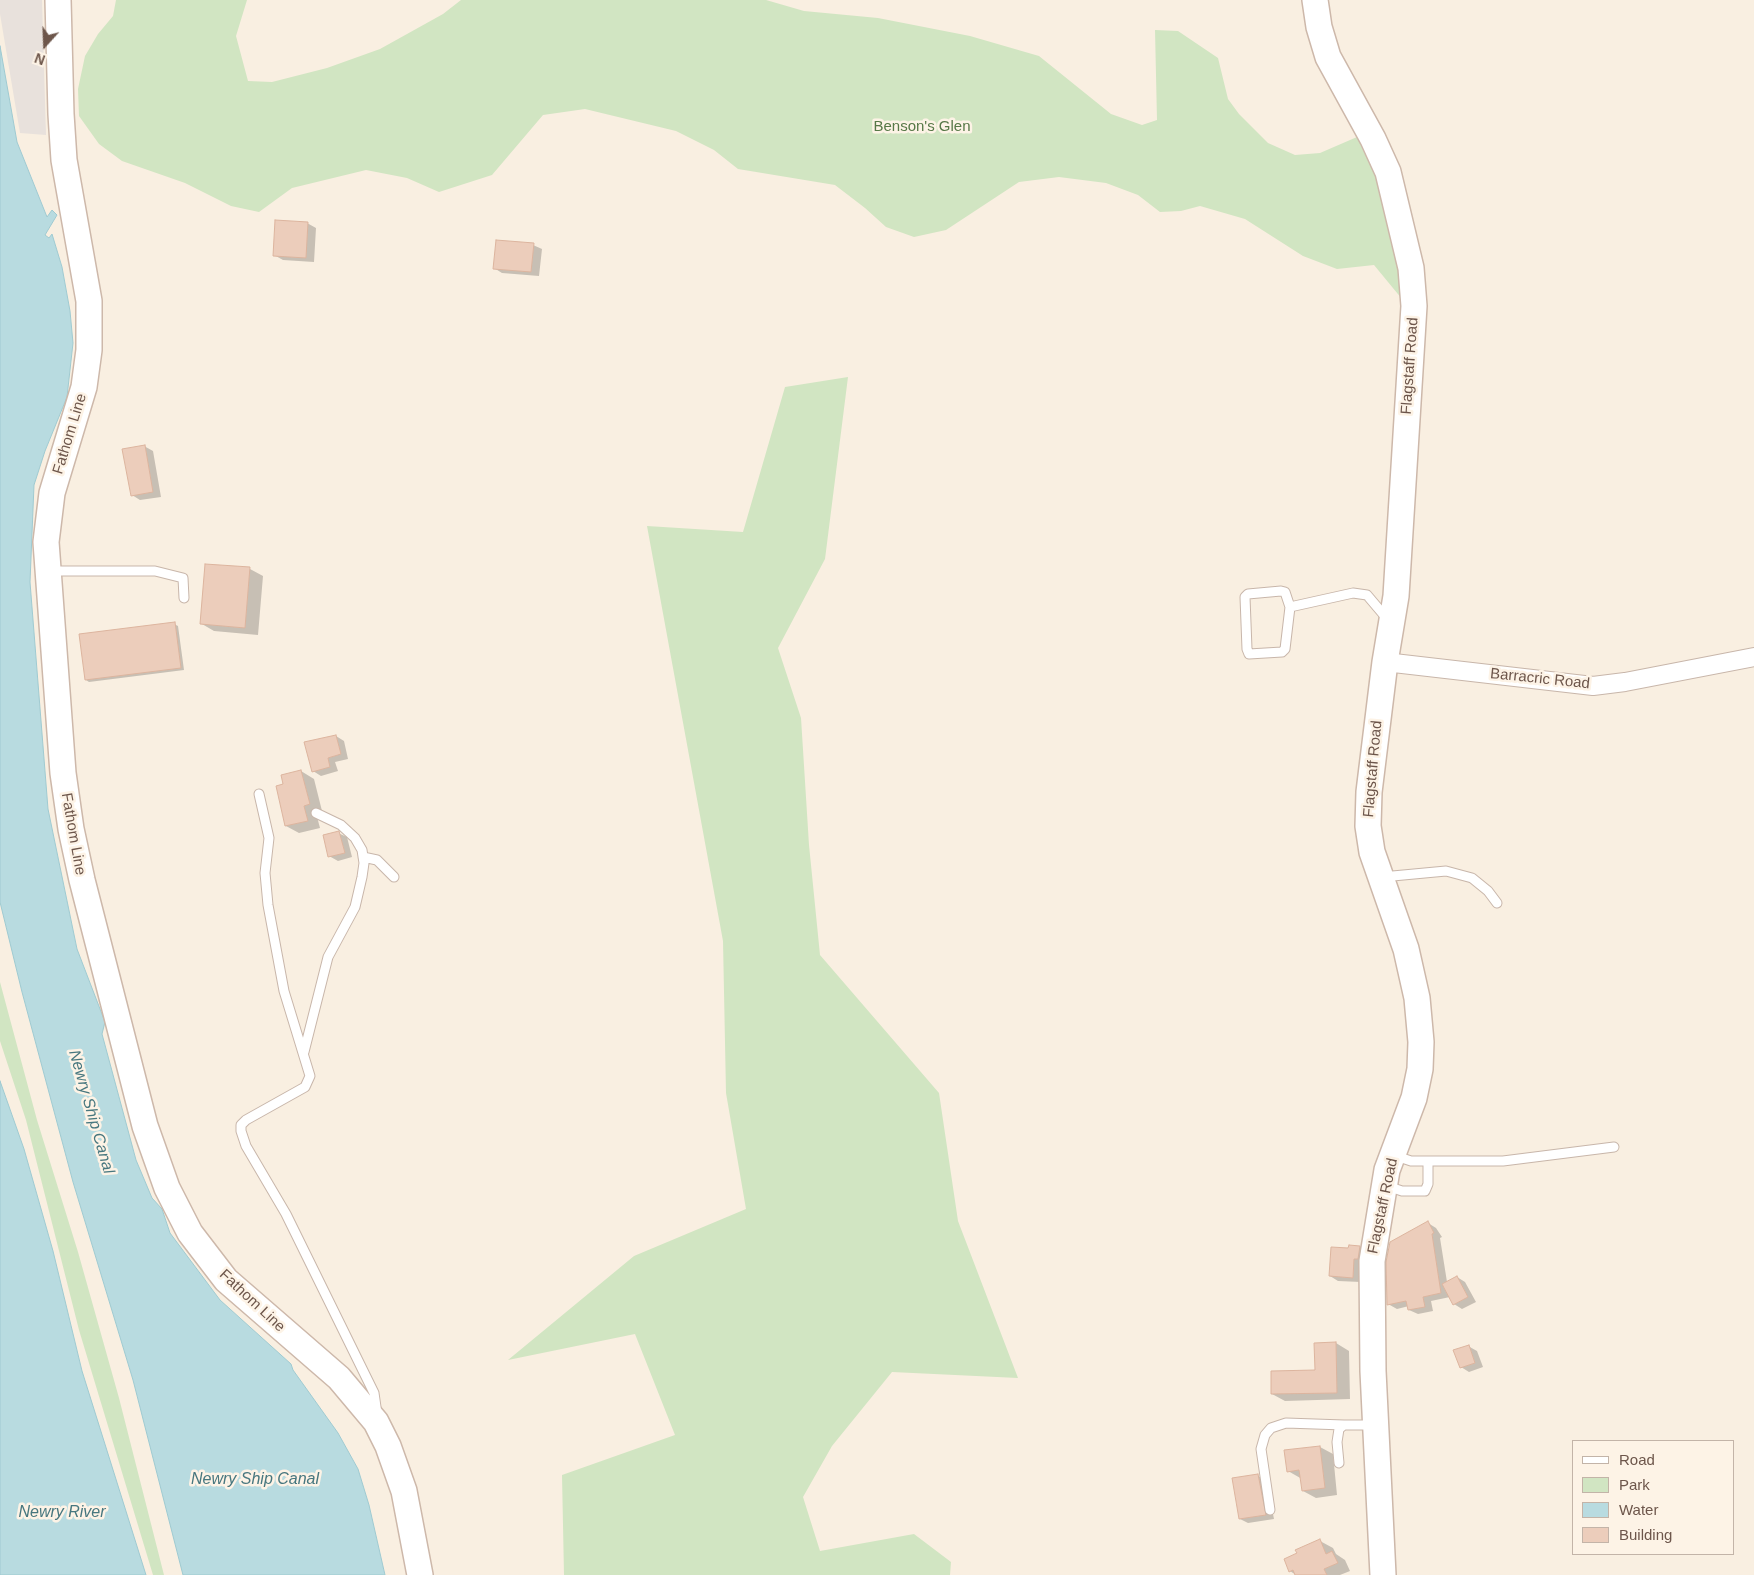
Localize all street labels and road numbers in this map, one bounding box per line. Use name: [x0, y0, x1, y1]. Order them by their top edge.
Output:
street label: Flagstaff Road: [1398, 317, 1422, 415]
street label: Fathom Line: [49, 392, 91, 476]
street label: Barracric Road: [1489, 665, 1591, 693]
street label: Flagstaff Road: [1360, 720, 1386, 818]
street label: Fathom Line: [57, 791, 89, 877]
street label: Flagstaff Road: [1364, 1157, 1402, 1255]
street label: Fathom Line: [215, 1266, 289, 1336]

